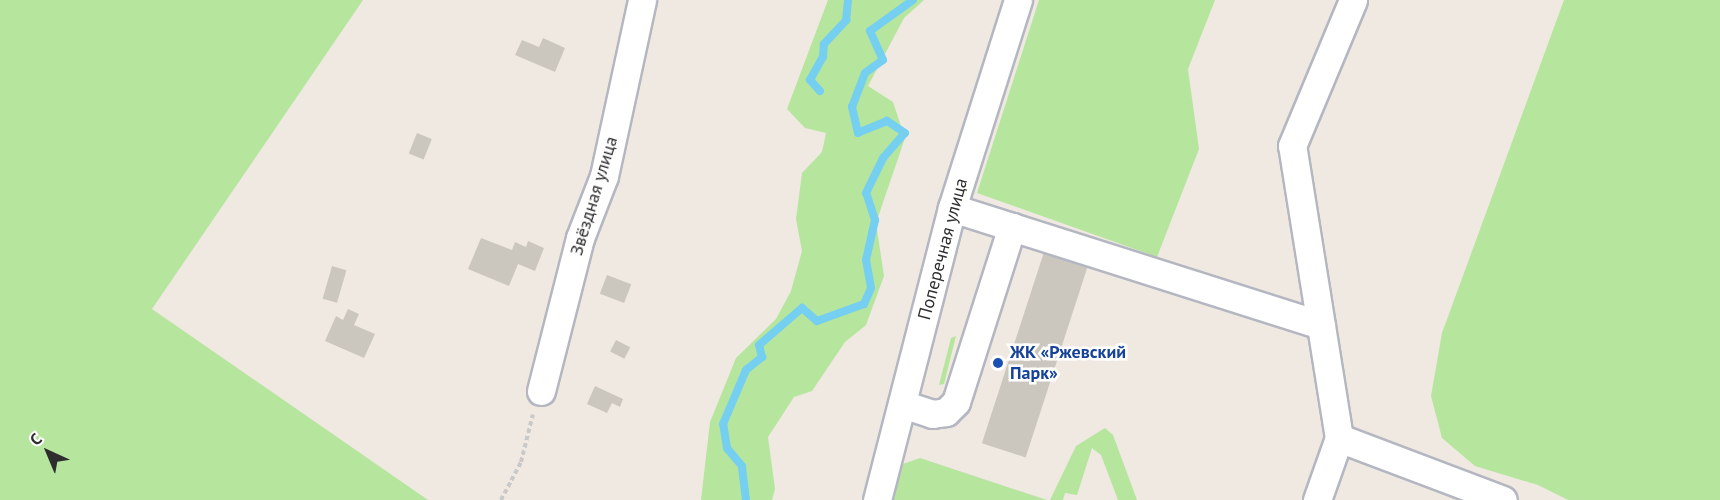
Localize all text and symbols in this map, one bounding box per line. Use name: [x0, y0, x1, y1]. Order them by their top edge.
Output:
street label: Звёздная улица: [566, 134, 622, 258]
street label: Поперечная улица: [914, 176, 972, 322]
place label: ЖК «Ржевский Парк»: [1010, 342, 1126, 385]
marker: ЖК «Ржевский Парк»: [991, 356, 1005, 370]
north arrow: [18, 422, 78, 482]
text: С: [25, 429, 46, 449]

